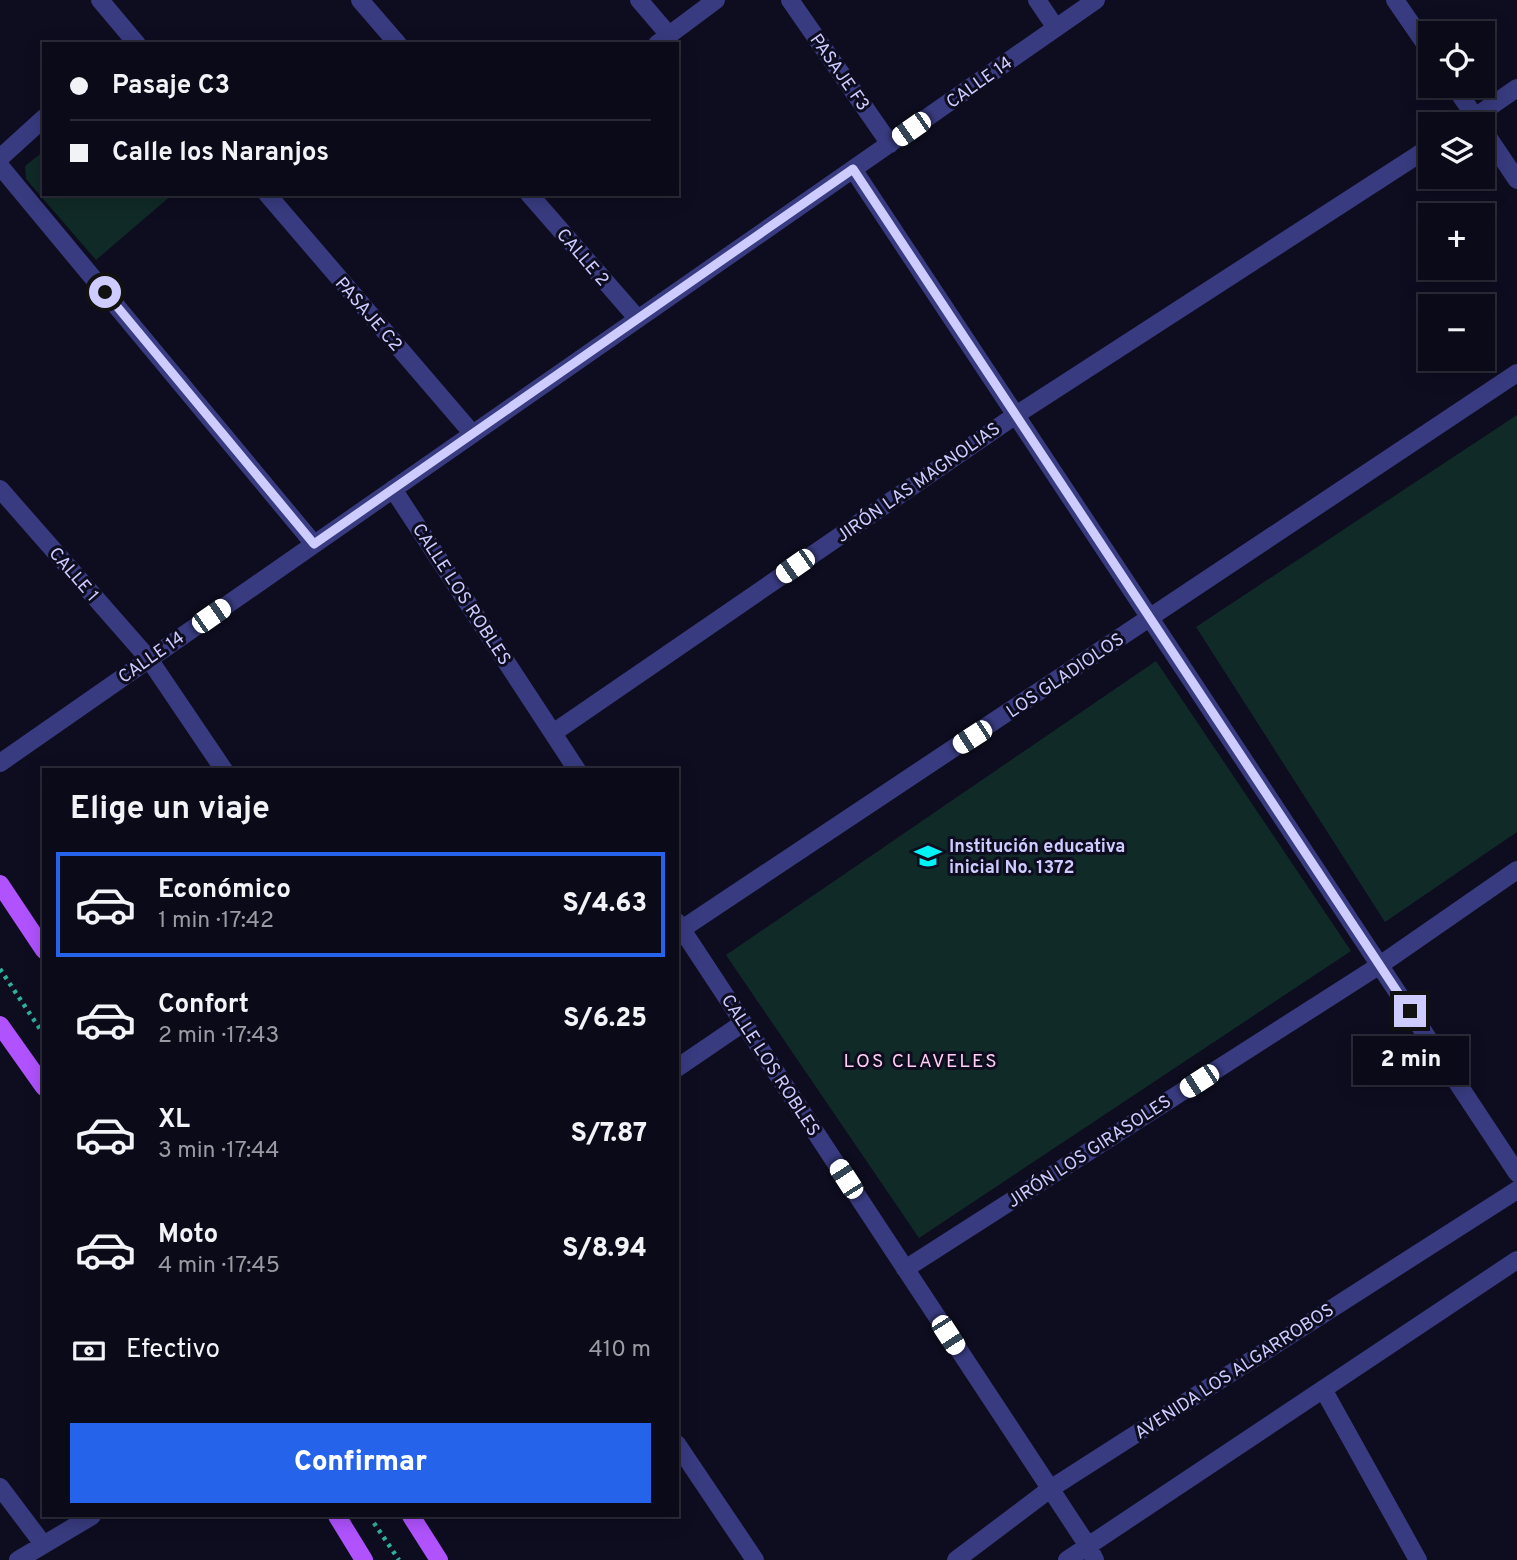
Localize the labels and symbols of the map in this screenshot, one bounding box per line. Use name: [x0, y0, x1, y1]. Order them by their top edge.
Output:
street label: PASAJE F3: [804, 30, 874, 116]
street label: CALLE 14: [942, 52, 1018, 114]
car: [888, 108, 935, 150]
street label: CALLE 2: [550, 224, 613, 292]
street label: PASAJE C2: [329, 273, 407, 357]
route start: [89, 276, 121, 308]
street label: JIRÓN LAS MAGNOLIAS: [831, 416, 1005, 549]
street label: CALLE LOS ROBLES: [406, 519, 515, 670]
street label: CALLE 1: [43, 543, 103, 607]
car: [772, 545, 819, 587]
car: [188, 595, 235, 637]
street label: CALLE 14: [114, 627, 190, 689]
street label: LOS GLADIOLOS: [1003, 628, 1129, 724]
car: [949, 717, 996, 757]
place label: Institución educativa inicial No. 1372: [949, 836, 1125, 880]
school or university icon: Institución educativa inicial No. 1372: [913, 841, 943, 871]
street label: CALLE LOS ROBLES: [715, 990, 824, 1141]
route end: [1394, 995, 1426, 1027]
callout: 2 min: [1352, 1036, 1468, 1084]
district label: LOS CLAVELES: [843, 1050, 999, 1074]
car: [1176, 1061, 1223, 1101]
street label: JIRÓN LOS GIRASOLES: [1002, 1089, 1176, 1214]
car: [826, 1156, 867, 1202]
street label: AVENIDA LOS ALGARROBOS: [1131, 1299, 1339, 1445]
car: [928, 1312, 969, 1358]

